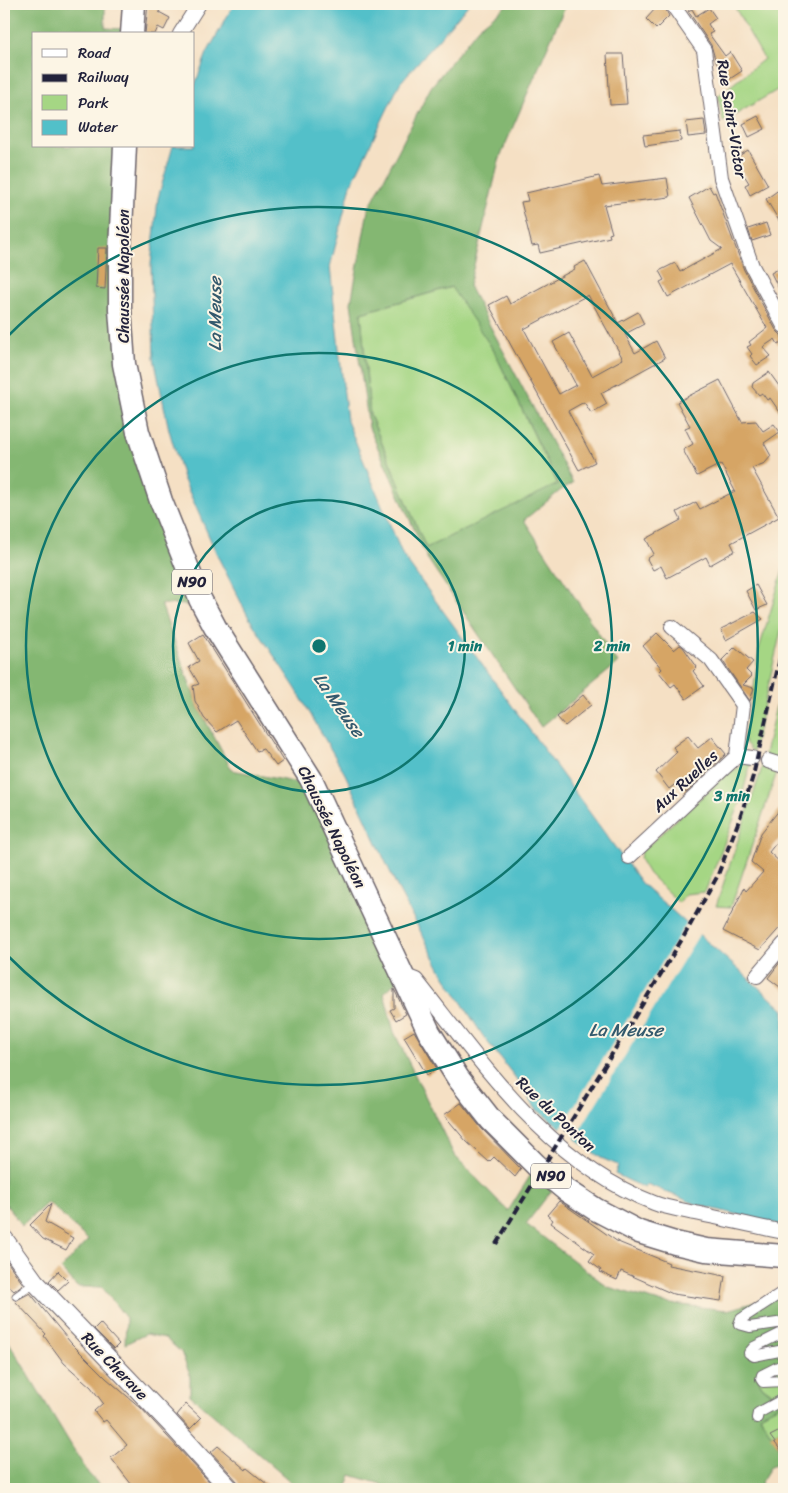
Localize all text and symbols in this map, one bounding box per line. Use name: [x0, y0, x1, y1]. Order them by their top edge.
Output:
legend: [32, 32, 195, 148]
text: Road: [78, 40, 111, 66]
street label: Rue Saint-Victor: [708, 58, 756, 182]
text: Railway: [78, 64, 129, 90]
text: Park: [78, 90, 109, 116]
text: Water: [78, 114, 118, 140]
street label: Chaussée Napoléon: [109, 209, 138, 343]
water label: La Meuse: [199, 275, 231, 351]
road number: N90: [172, 570, 212, 594]
text: 1 min: [448, 633, 483, 659]
text: 2 min: [593, 633, 631, 659]
centre of rings: [310, 637, 328, 655]
water label: La Meuse: [305, 666, 374, 746]
street label: Aux Ruelles: [644, 742, 725, 820]
street label: Chaussée Napoléon: [290, 760, 375, 894]
text: 3 min: [713, 783, 751, 809]
water label: La Meuse: [589, 1014, 665, 1046]
street label: Rue du Ponton: [509, 1069, 603, 1159]
road number: N90: [531, 1164, 571, 1188]
street label: Rue Cherave: [74, 1325, 156, 1407]

